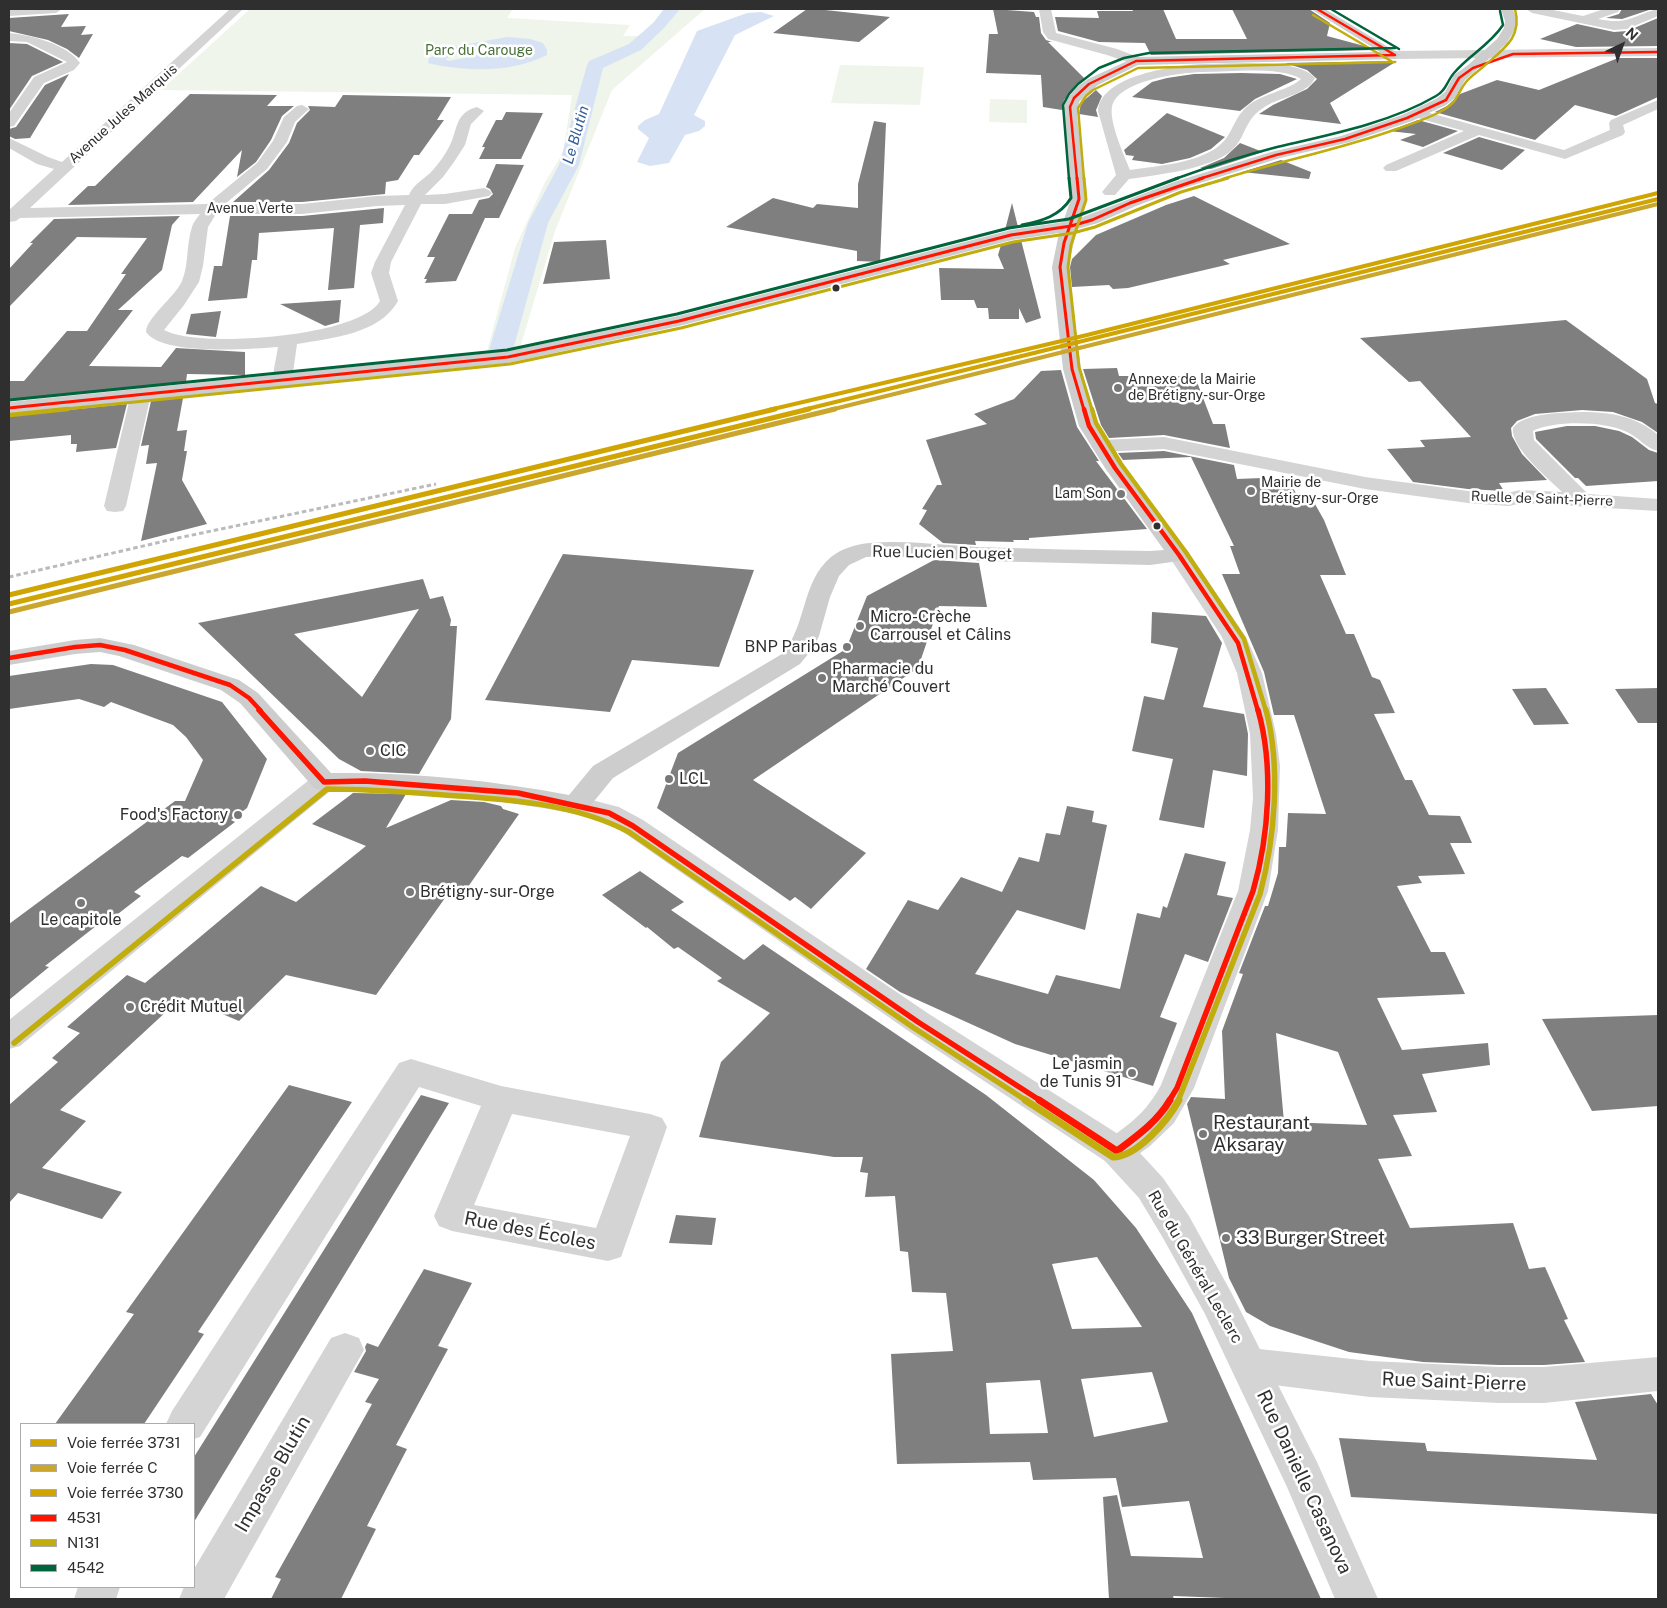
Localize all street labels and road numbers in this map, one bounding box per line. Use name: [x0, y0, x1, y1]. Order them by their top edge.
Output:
street label: Avenue Jules Marquis: [65, 61, 181, 167]
street label: Avenue Verte: [207, 201, 293, 217]
street label: Ruelle de Saint-Pierre: [1471, 488, 1613, 510]
street label: Rue Lucien Bouget: [872, 542, 1012, 564]
street label: Rue du Général Leclerc: [1143, 1187, 1247, 1347]
street label: Rue des Écoles: [462, 1207, 598, 1255]
street label: Rue Saint-Pierre: [1381, 1368, 1527, 1396]
street label: Rue Danielle Casanova: [1251, 1386, 1357, 1578]
street label: Impasse Blutin: [231, 1412, 315, 1536]

